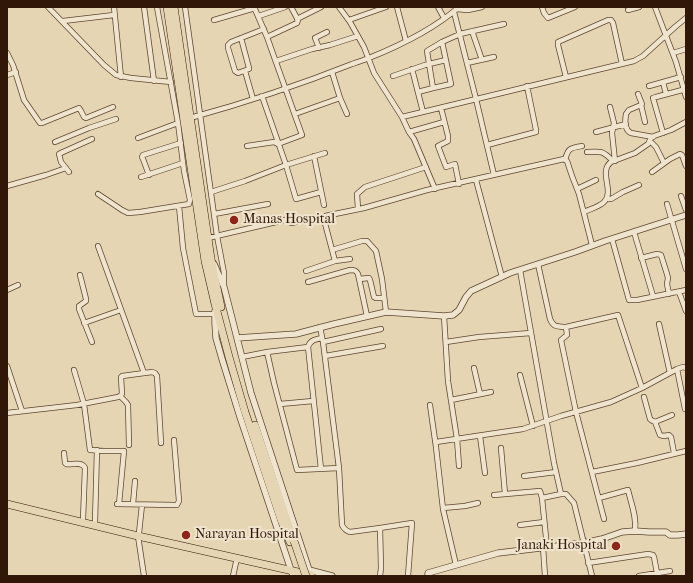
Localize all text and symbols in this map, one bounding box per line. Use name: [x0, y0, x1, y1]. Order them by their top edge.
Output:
place label: Manas Hospital: [243, 212, 335, 228]
marker: Manas Hospital: [228, 214, 240, 226]
place label: Narayan Hospital: [195, 527, 299, 543]
marker: Narayan Hospital: [180, 529, 192, 541]
place label: Janaki Hospital: [517, 538, 607, 554]
marker: Janaki Hospital: [610, 540, 622, 552]

